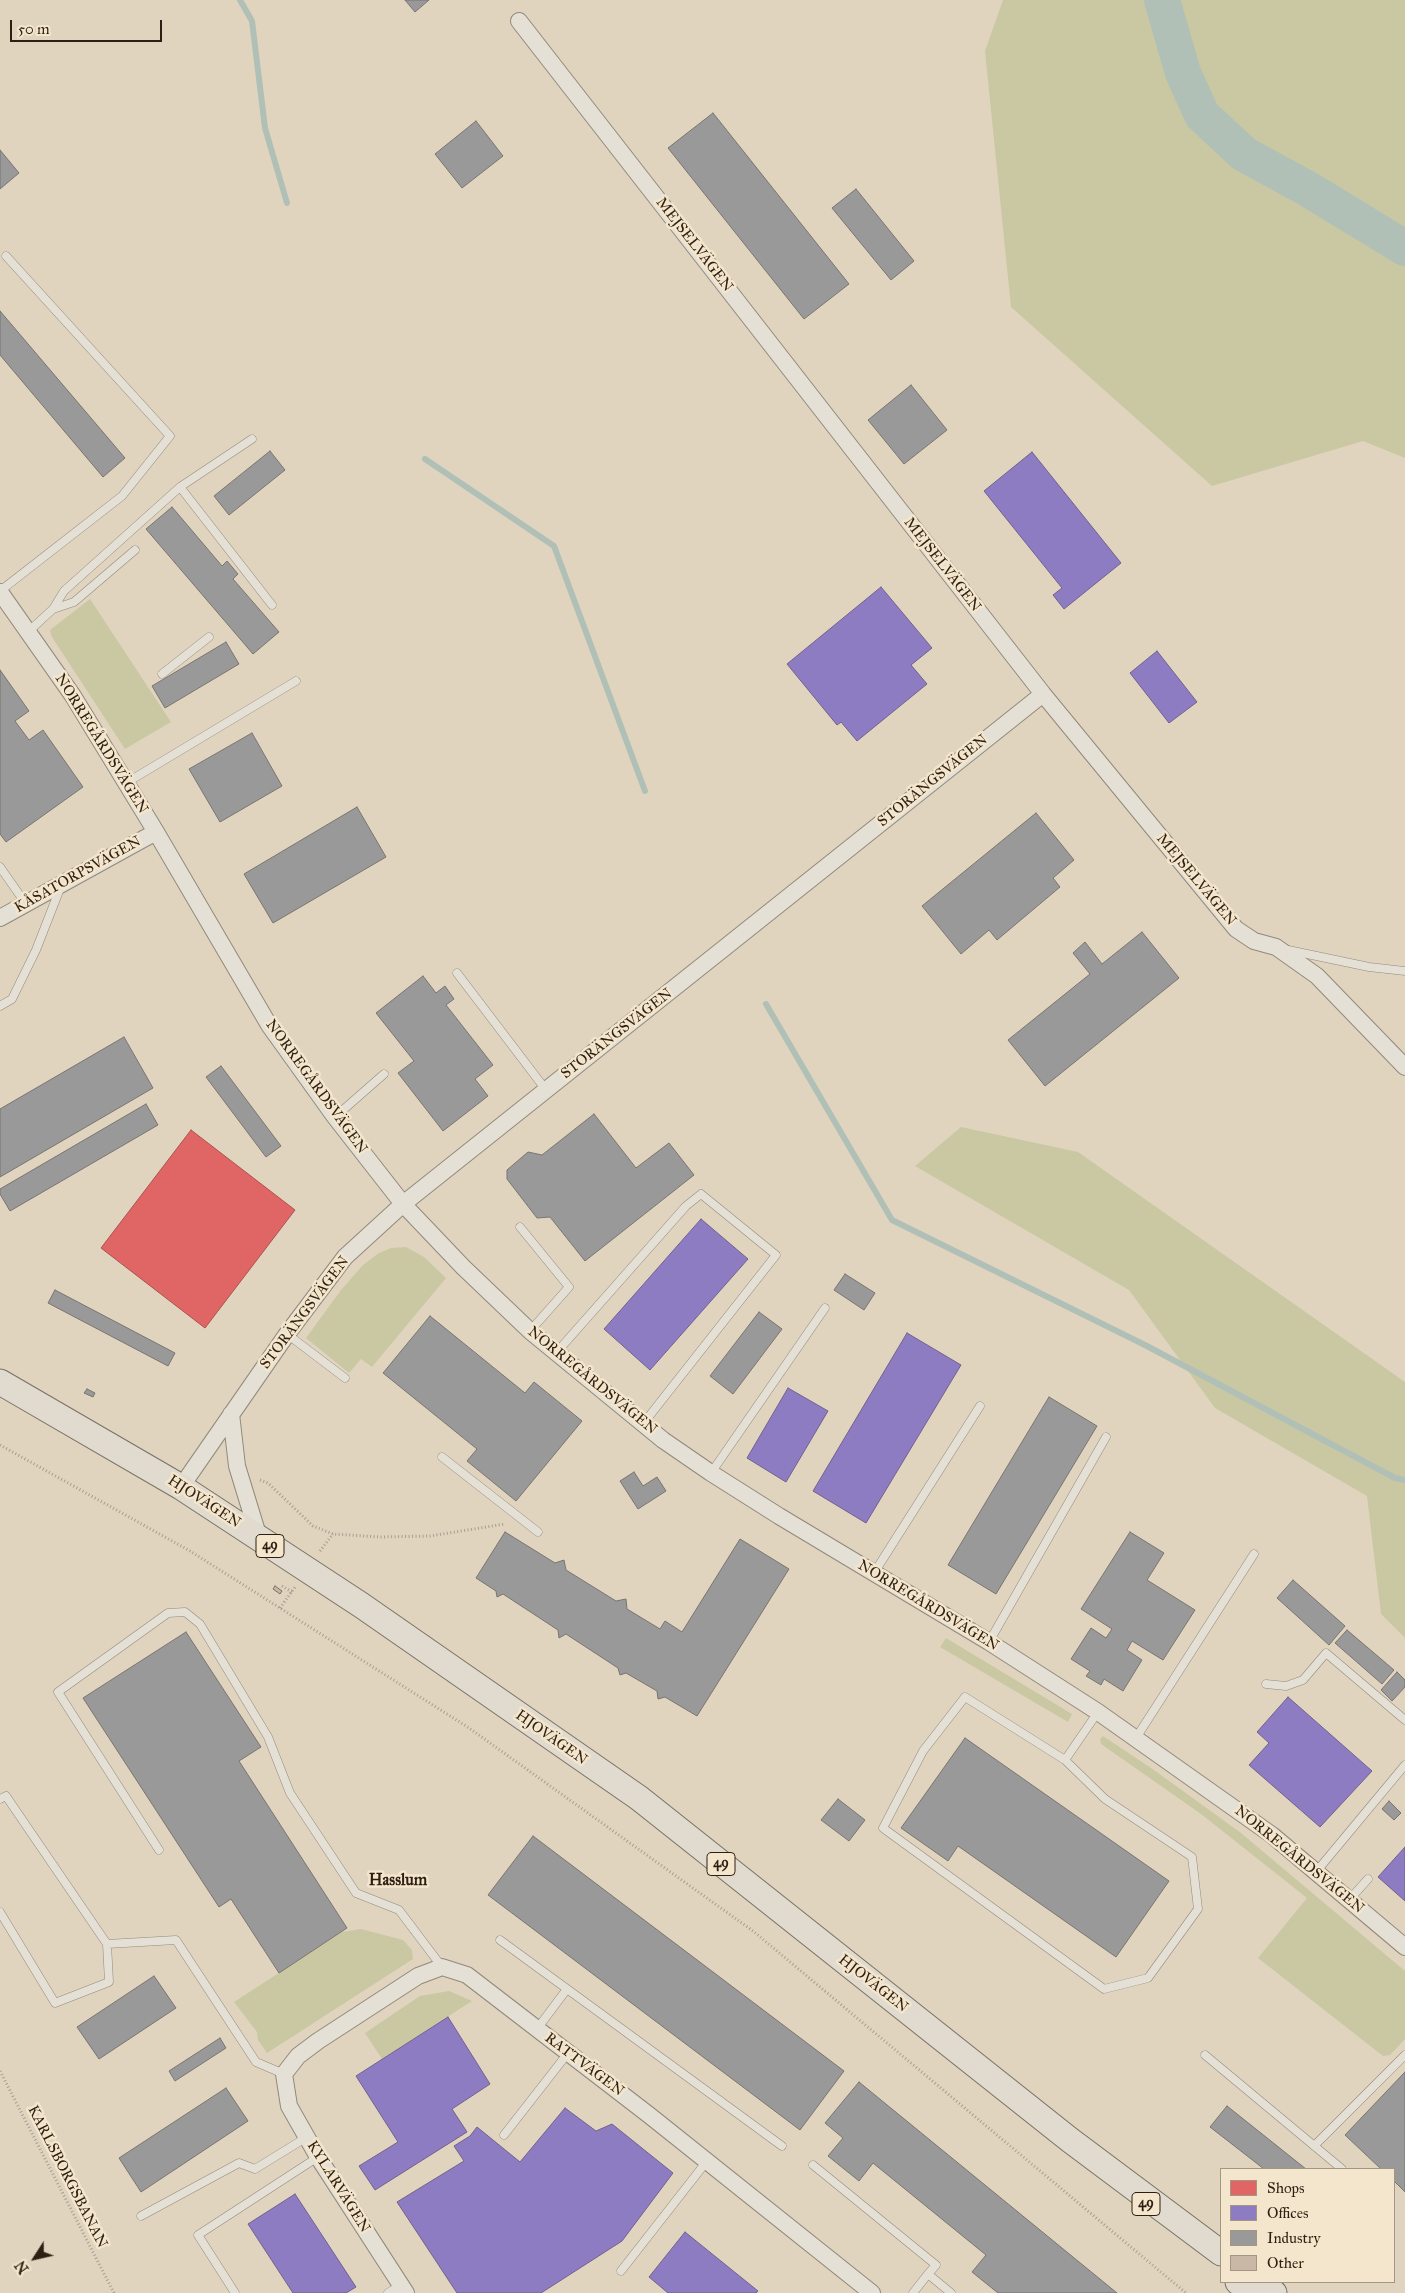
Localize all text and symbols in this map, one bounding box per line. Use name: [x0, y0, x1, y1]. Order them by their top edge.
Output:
scale bar: [12, 10, 165, 42]
text: 50 m: [18, 20, 50, 38]
street label: MEJSELVÄGEN: [652, 194, 736, 296]
street label: MEJSELVÄGEN: [900, 514, 984, 616]
street label: NORREGÅRDSVÄGEN: [51, 671, 151, 817]
street label: STORÄNGSVÄGEN: [874, 731, 992, 831]
street label: MEJSELVÄGEN: [1152, 830, 1240, 930]
street label: KÅSATORPSVÄGEN: [12, 833, 144, 917]
street label: STORÄNGSVÄGEN: [558, 985, 676, 1083]
street label: NORREGÅRDSVÄGEN: [261, 1016, 371, 1158]
street label: STORÄNGSVÄGEN: [257, 1253, 353, 1373]
street label: NORREGÅRDSVÄGEN: [524, 1323, 660, 1439]
street label: HJOVÄGEN: [164, 1472, 244, 1532]
road number: 49: [256, 1534, 284, 1558]
street label: NORREGÅRDSVÄGEN: [854, 1557, 1002, 1655]
street label: HJOVÄGEN: [512, 1707, 590, 1769]
street label: NORREGÅRDSVÄGEN: [1231, 1802, 1367, 1918]
road number: 49: [707, 1852, 735, 1876]
district label: Hasslum: [369, 1871, 427, 1891]
street label: HJOVÄGEN: [835, 1951, 911, 2017]
street label: RATTVÄGEN: [541, 2029, 627, 2101]
street label: KARLSBORGSBANAN: [23, 2103, 111, 2251]
street label: KYLARVÄGEN: [303, 2138, 373, 2236]
legend: [1220, 2168, 1395, 2283]
text: Shops: [1267, 2179, 1305, 2197]
road number: 49: [1132, 2192, 1160, 2216]
text: Offices: [1267, 2204, 1308, 2222]
text: Industry: [1267, 2229, 1321, 2247]
north arrow: [10, 2233, 60, 2283]
text: Other: [1267, 2254, 1304, 2272]
text: N: [12, 2257, 33, 2277]

